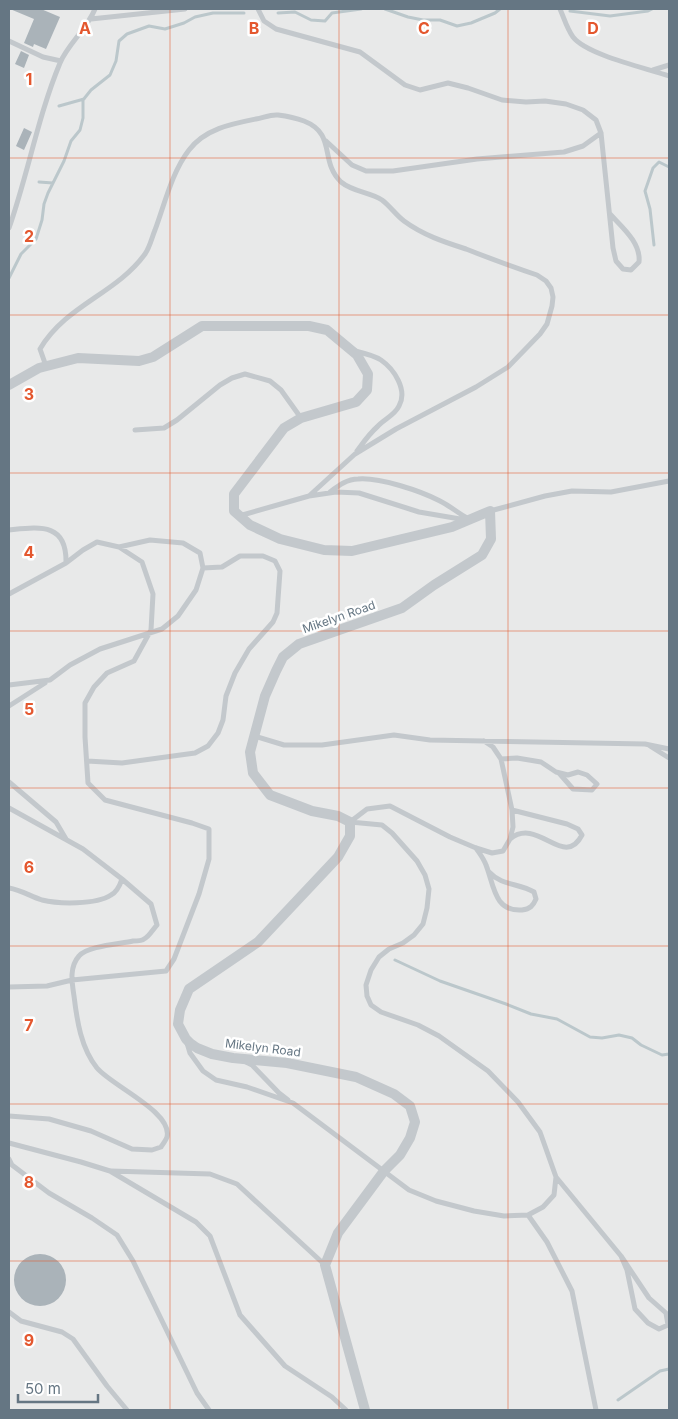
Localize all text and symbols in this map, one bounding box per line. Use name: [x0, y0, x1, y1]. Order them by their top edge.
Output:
text: A: [79, 18, 91, 38]
text: B: [249, 18, 259, 38]
text: C: [418, 18, 430, 38]
text: D: [587, 18, 599, 38]
text: 1: [26, 69, 32, 89]
text: 2: [24, 226, 34, 246]
text: 3: [24, 384, 34, 404]
text: 4: [24, 542, 35, 562]
street label: Mikelyn Road: [300, 597, 377, 636]
text: 5: [24, 699, 34, 719]
text: 6: [24, 857, 34, 877]
text: 7: [24, 1015, 34, 1035]
street label: Mikelyn Road: [224, 1035, 302, 1060]
text: 8: [24, 1172, 34, 1192]
text: 9: [24, 1330, 34, 1350]
scale bar: [18, 1372, 98, 1404]
text: 50 m: [25, 1379, 61, 1398]

